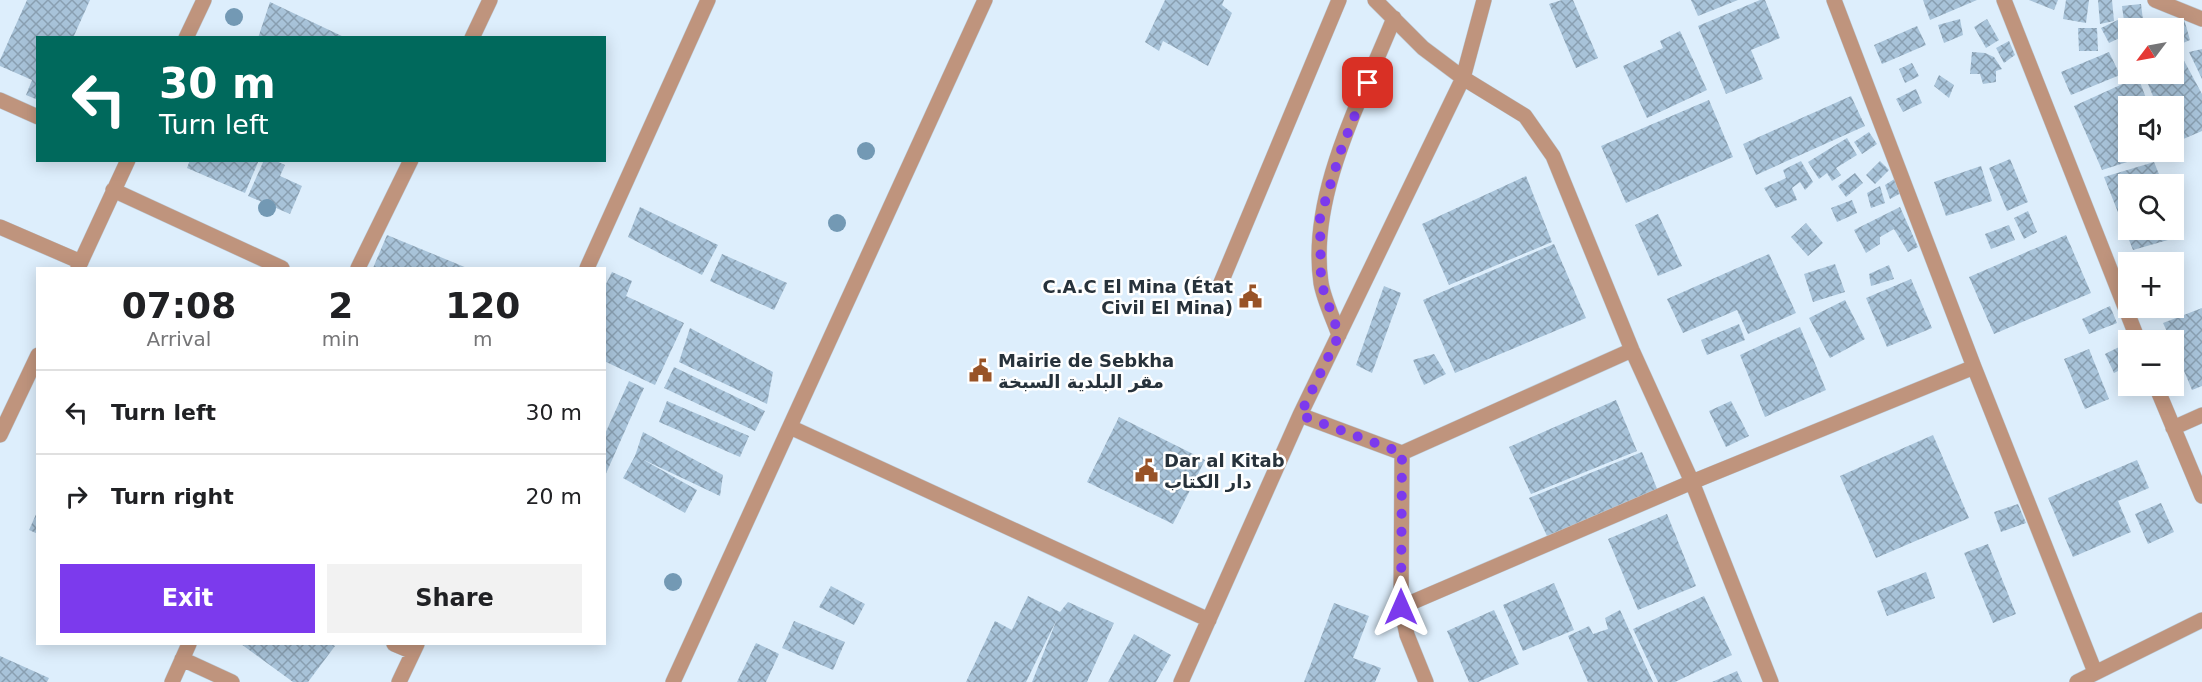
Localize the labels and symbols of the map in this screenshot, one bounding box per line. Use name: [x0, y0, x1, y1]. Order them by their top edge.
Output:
north arrow: [2118, 18, 2184, 84]
pin: [1342, 57, 1393, 108]
place label: C.A.C El Mina (État Civil El Mina): [1042, 276, 1233, 318]
public building icon: C.A.C El Mina (État Civil El Mina): [1238, 284, 1264, 310]
place label: Mairie de Sebkha مقر البلدية السبخة: [998, 350, 1174, 393]
public building icon: Mairie de Sebkha مقر البلدية السبخة: [967, 358, 993, 384]
place label: Dar al Kitab دار الكتاب: [1164, 450, 1285, 492]
public building icon: Dar al Kitab دار الكتاب: [1133, 458, 1159, 484]
position arrow: [1369, 575, 1433, 639]

